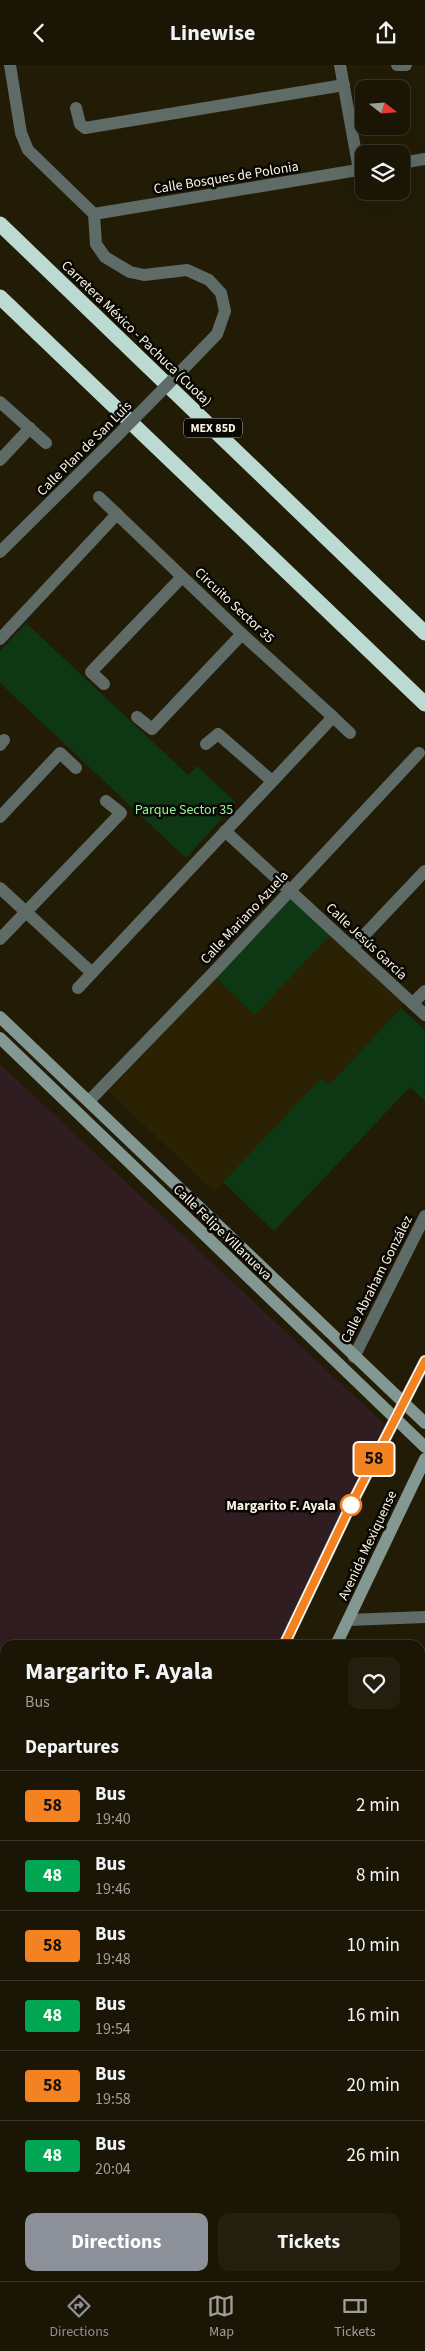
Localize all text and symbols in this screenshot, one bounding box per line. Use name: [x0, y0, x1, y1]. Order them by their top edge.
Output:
text: Linewise: [170, 17, 255, 49]
icon: back: [25, 19, 53, 47]
icon: share: [372, 19, 400, 47]
north arrow: [355, 80, 410, 135]
map controls: [355, 80, 410, 200]
button: layers: [355, 145, 410, 200]
street label: Calle Bosques de Polonia: [152, 157, 300, 199]
street label: Carretera México - Pachuca (Cuota): [57, 256, 216, 411]
street label: Calle Plan de San Luis: [33, 397, 137, 501]
road number: MEX 85D: [184, 418, 242, 437]
street label: Circuito Sector 35: [190, 563, 279, 648]
park label: Parque Sector 35: [135, 800, 233, 820]
street label: Calle Mariano Azuela: [196, 867, 293, 969]
street label: Calle Jesús García: [321, 899, 412, 985]
street label: Calle Felipe Villanueva: [168, 1180, 276, 1285]
street label: Calle Abraham González: [336, 1212, 418, 1347]
line badge: 58: [352, 1443, 396, 1475]
text: 58: [364, 1446, 384, 1471]
street label: Avenida Mexiquense: [334, 1487, 402, 1604]
marker: Margarito F. Ayala: [340, 1494, 362, 1516]
place label: Margarito F. Ayala: [226, 1496, 336, 1516]
text: Margarito F. Ayala: [25, 1654, 213, 1689]
button: heart: [348, 1657, 400, 1709]
text: Bus: [25, 1691, 50, 1713]
text: Departures: [25, 1734, 119, 1761]
text: Bus: [95, 1781, 126, 1808]
text: 2 min: [356, 1792, 400, 1819]
text: 58: [43, 1793, 62, 1818]
text: 19:40: [95, 1808, 131, 1830]
text: Bus: [95, 1851, 126, 1878]
text: 8 min: [356, 1862, 400, 1889]
text: 48: [43, 1863, 62, 1888]
text: 19:46: [95, 1878, 131, 1900]
text: Bus: [95, 1921, 126, 1948]
text: 10 min: [346, 1932, 400, 1959]
text: 58: [43, 1933, 62, 1958]
text: 19:48: [95, 1948, 131, 1970]
text: Bus: [95, 1991, 126, 2018]
text: 16 min: [346, 2002, 400, 2029]
text: 48: [43, 2003, 62, 2028]
text: 19:54: [95, 2018, 131, 2040]
text: Bus: [95, 2061, 126, 2088]
text: 20 min: [346, 2072, 400, 2099]
text: 58: [43, 2073, 62, 2098]
text: 19:58: [95, 2088, 131, 2110]
text: Bus: [95, 2131, 126, 2158]
text: 26 min: [346, 2142, 400, 2169]
text: 48: [43, 2143, 62, 2168]
text: 20:04: [95, 2158, 131, 2180]
button: Directions: [25, 2213, 208, 2271]
button: Tickets: [218, 2213, 400, 2271]
tab: Directions: [49, 2292, 109, 2342]
tab: Map: [207, 2292, 235, 2342]
tab: Tickets: [334, 2292, 376, 2342]

